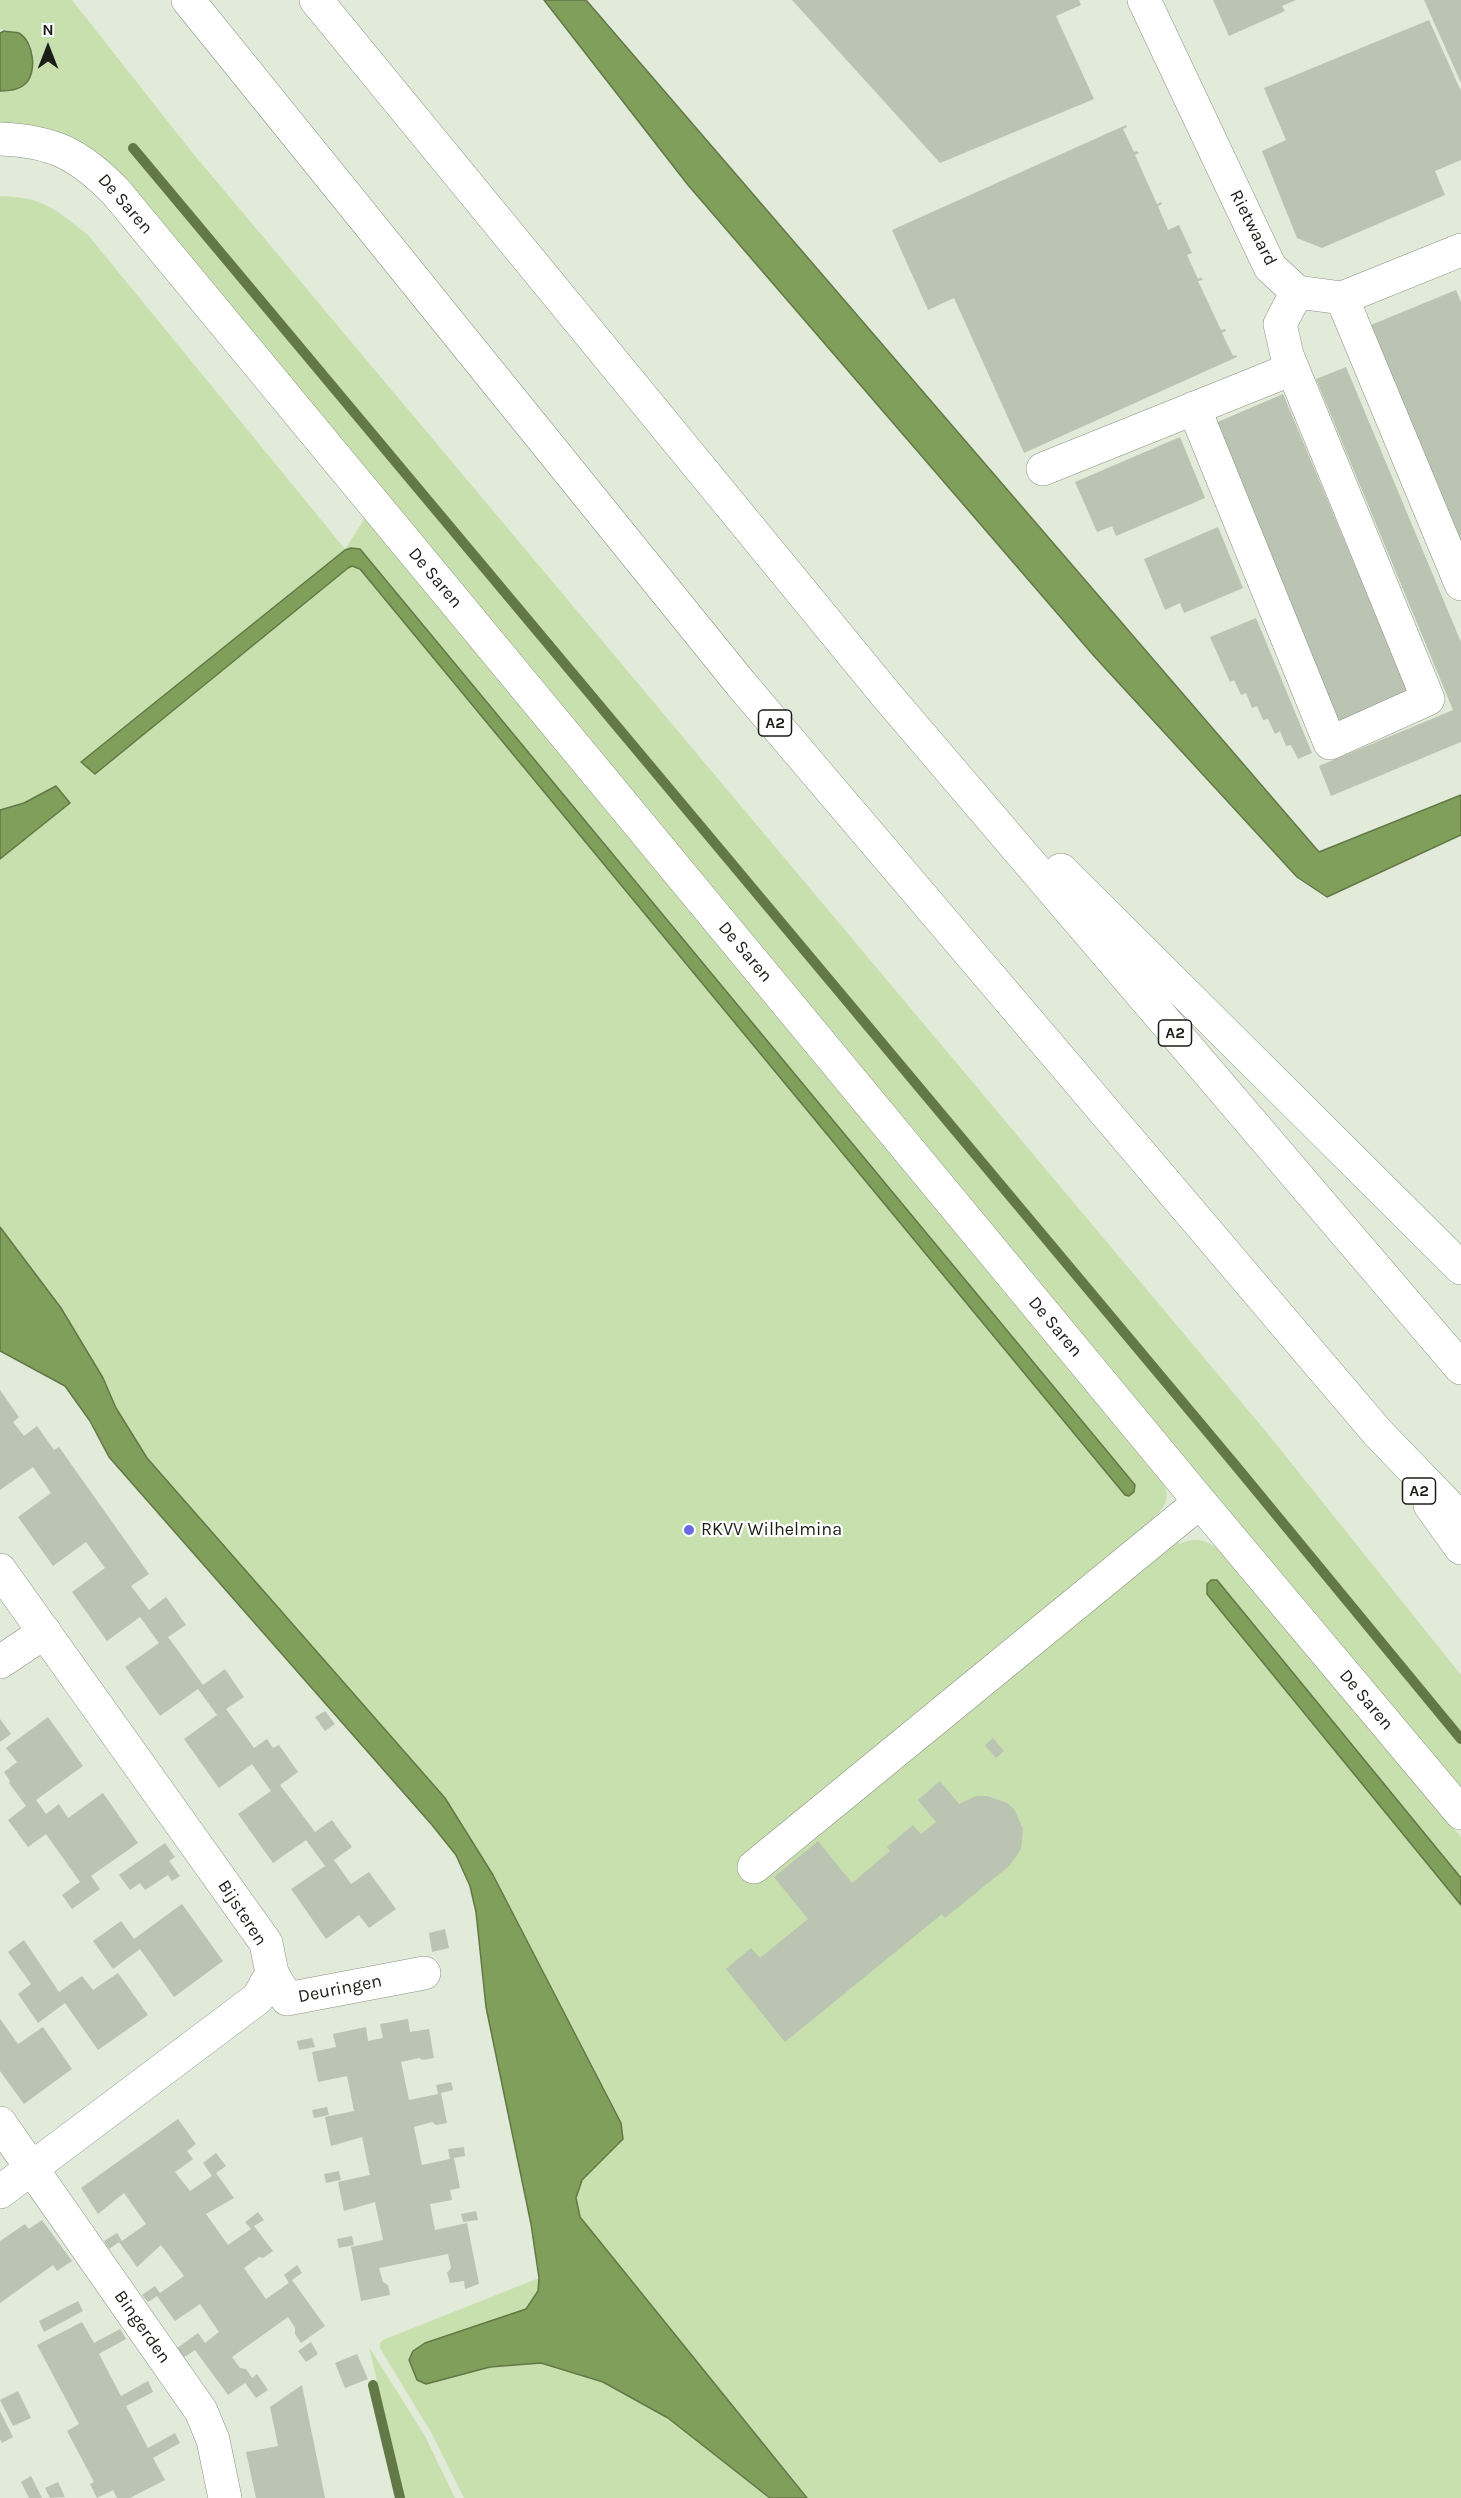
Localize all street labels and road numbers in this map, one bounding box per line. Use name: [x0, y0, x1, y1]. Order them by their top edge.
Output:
street label: De Saren: [93, 169, 157, 239]
street label: Rietwaard: [1225, 186, 1281, 270]
street label: De Saren: [403, 543, 467, 613]
road number: A2: [758, 710, 792, 736]
street label: De Saren: [713, 917, 777, 987]
road number: A2: [1158, 1020, 1192, 1046]
street label: De Saren: [1023, 1292, 1087, 1362]
road number: A2: [1402, 1478, 1436, 1504]
street label: De Saren: [1334, 1665, 1398, 1735]
street label: Bijsteren: [213, 1876, 271, 1950]
street label: Deuringen: [296, 1970, 384, 2008]
street label: Bingerden: [109, 2286, 175, 2368]

